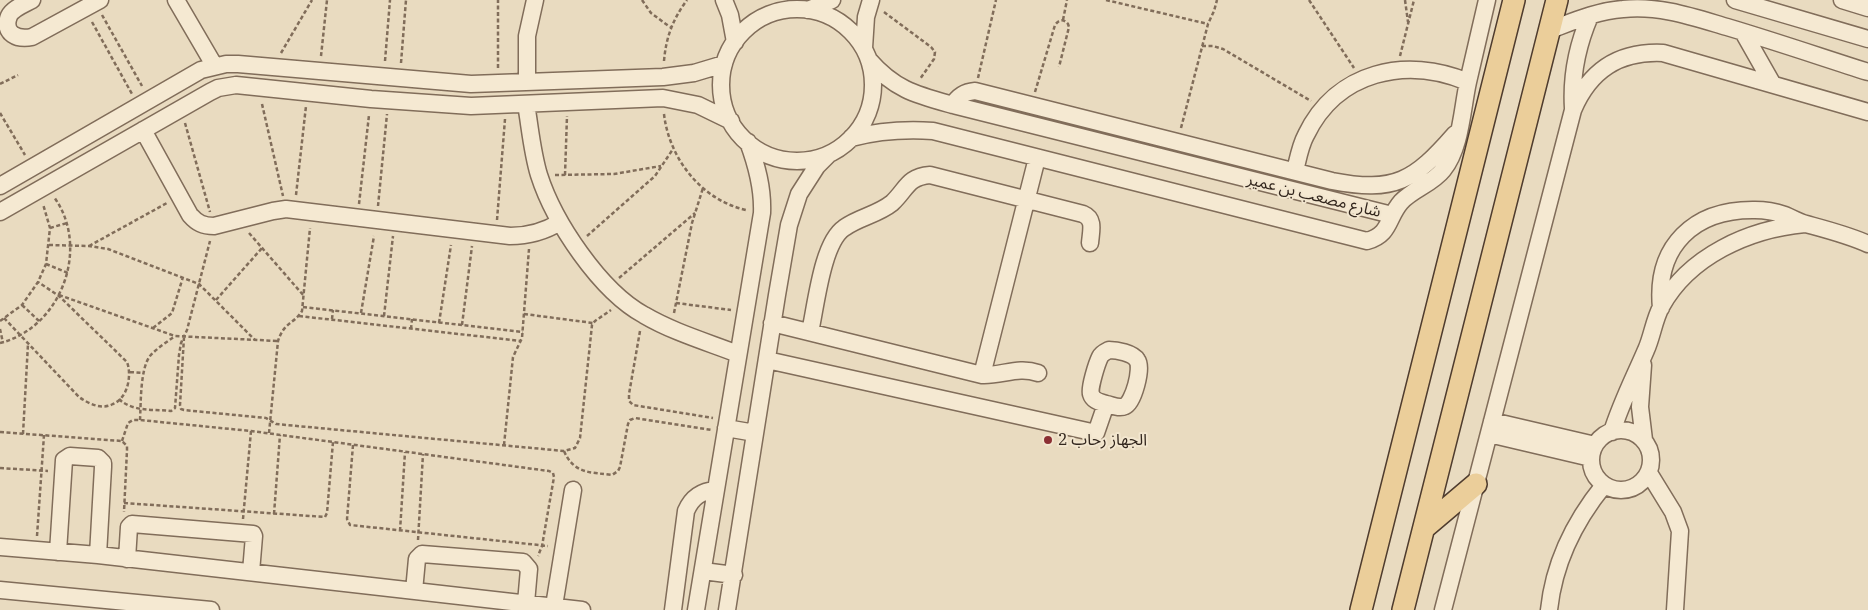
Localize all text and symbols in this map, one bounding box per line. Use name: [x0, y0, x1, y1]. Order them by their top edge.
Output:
street label: شارع مصعب بن عمير: [1245, 170, 1383, 222]
place label: الجهاز رحاب 2: [1058, 430, 1147, 450]
marker: الجهاز رحاب 2: [1042, 434, 1054, 446]

